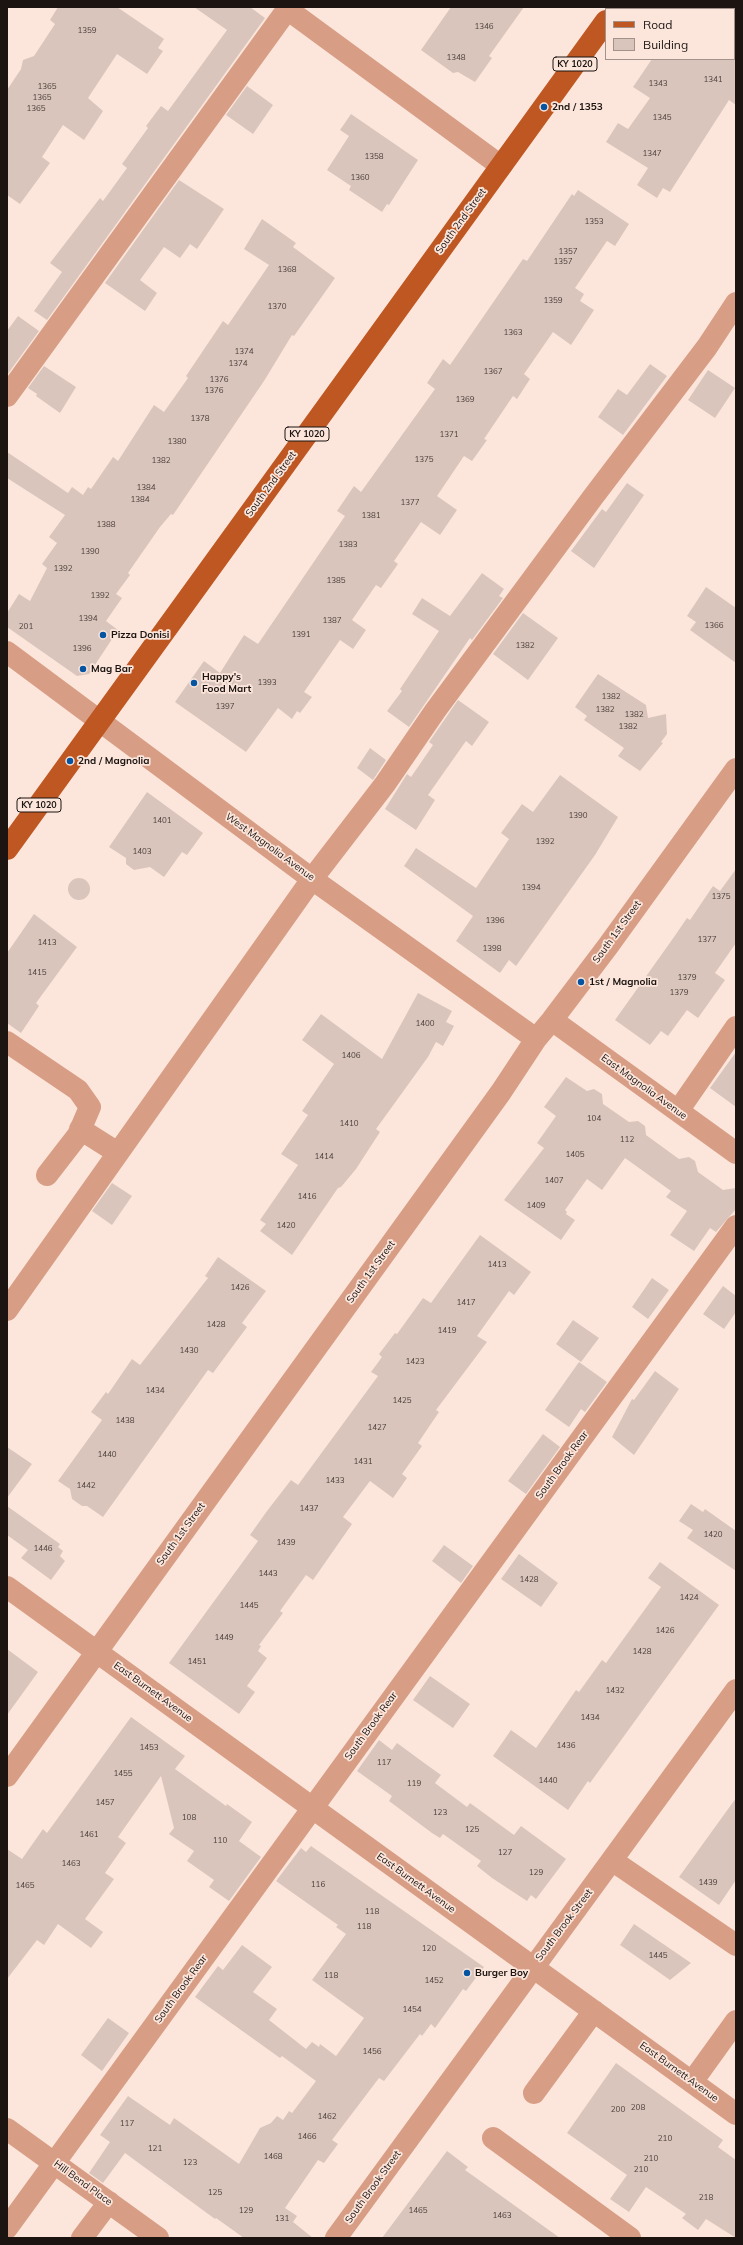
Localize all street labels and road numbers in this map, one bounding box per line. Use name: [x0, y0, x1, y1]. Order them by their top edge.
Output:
road number: KY 1020: [553, 57, 597, 71]
street label: South 2nd Street: [433, 186, 489, 256]
road number: KY 1020: [285, 427, 329, 441]
street label: South 2nd Street: [243, 449, 299, 519]
road number: KY 1020: [17, 798, 61, 812]
street label: West Magnolia Avenue: [223, 811, 317, 883]
street label: South 1st Street: [590, 898, 644, 966]
street label: East Magnolia Avenue: [599, 1052, 689, 1122]
street label: South 1st Street: [344, 1238, 398, 1306]
street label: South Brook Rear: [533, 1429, 591, 1501]
street label: South 1st Street: [154, 1500, 208, 1568]
street label: East Burnett Avenue: [111, 1659, 195, 1725]
street label: South Brook Rear: [342, 1690, 400, 1762]
street label: East Burnett Avenue: [374, 1850, 458, 1916]
street label: South Brook Street: [533, 1887, 595, 1963]
street label: South Brook Rear: [152, 1953, 210, 2025]
street label: East Burnett Avenue: [637, 2039, 721, 2105]
street label: South Brook Street: [343, 2148, 403, 2226]
street label: Hill Bend Place: [51, 2158, 115, 2208]

